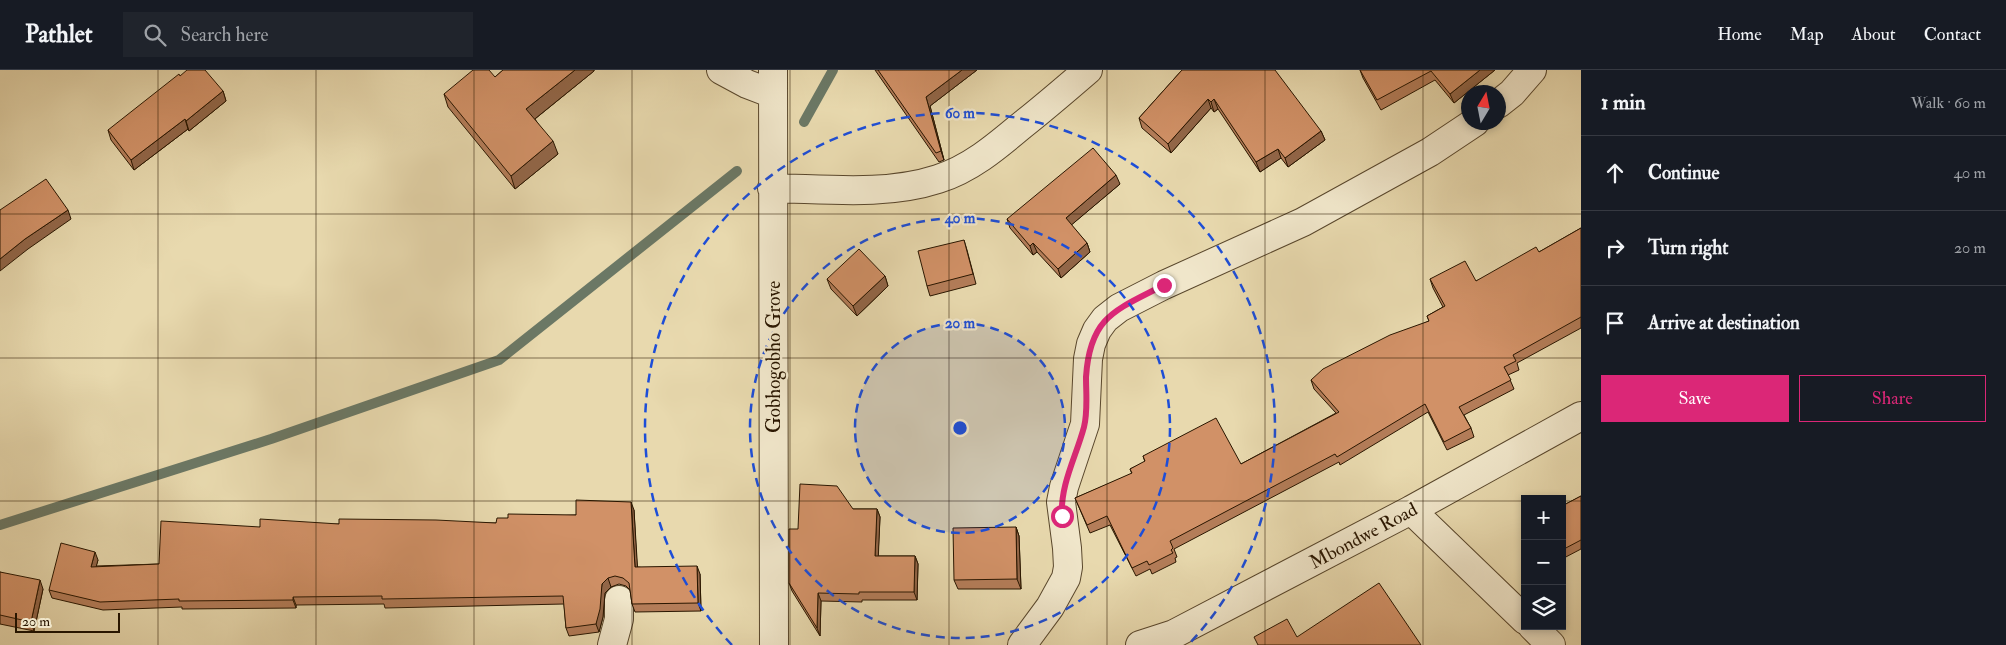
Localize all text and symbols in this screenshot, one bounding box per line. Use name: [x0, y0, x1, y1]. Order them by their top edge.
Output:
search box: [123, 12, 473, 57]
text: Pathlet: [25, 19, 93, 50]
icon: search: [141, 21, 169, 49]
text: Search here: [181, 23, 268, 47]
text: Home: [1717, 23, 1762, 46]
text: Map: [1790, 23, 1824, 46]
text: About: [1852, 23, 1896, 46]
text: Contact: [1924, 23, 1981, 46]
north arrow: [1461, 85, 1506, 130]
text: 1 min: [1601, 89, 1646, 116]
text: Walk · 60 m: [1911, 93, 1986, 113]
text: 60 m: [945, 104, 975, 123]
icon: ahead: [1601, 159, 1629, 187]
text: Continue: [1648, 161, 1719, 185]
text: 40 m: [1953, 163, 1986, 183]
text: 40 m: [944, 209, 976, 228]
icon: right: [1601, 234, 1629, 262]
text: Turn right: [1648, 236, 1728, 260]
text: 20 m: [1954, 238, 1986, 258]
route end: [1153, 274, 1176, 297]
street label: Gobhogobho Grove: [762, 281, 786, 433]
icon: arrive: [1601, 309, 1629, 337]
text: Arrive at destination: [1648, 311, 1800, 335]
text: 20 m: [945, 314, 975, 333]
button: Save: [1601, 375, 1789, 422]
button: Share: [1799, 375, 1986, 422]
centre of rings: [951, 419, 969, 437]
map controls: [1521, 495, 1566, 630]
button: +: [1521, 495, 1566, 540]
street label: Mbondwe Road: [1305, 497, 1422, 574]
route start: [1051, 505, 1074, 528]
button: −: [1521, 540, 1566, 585]
button: layers: [1521, 585, 1566, 630]
scale bar: [15, 610, 120, 633]
text: 20 m: [22, 613, 50, 630]

